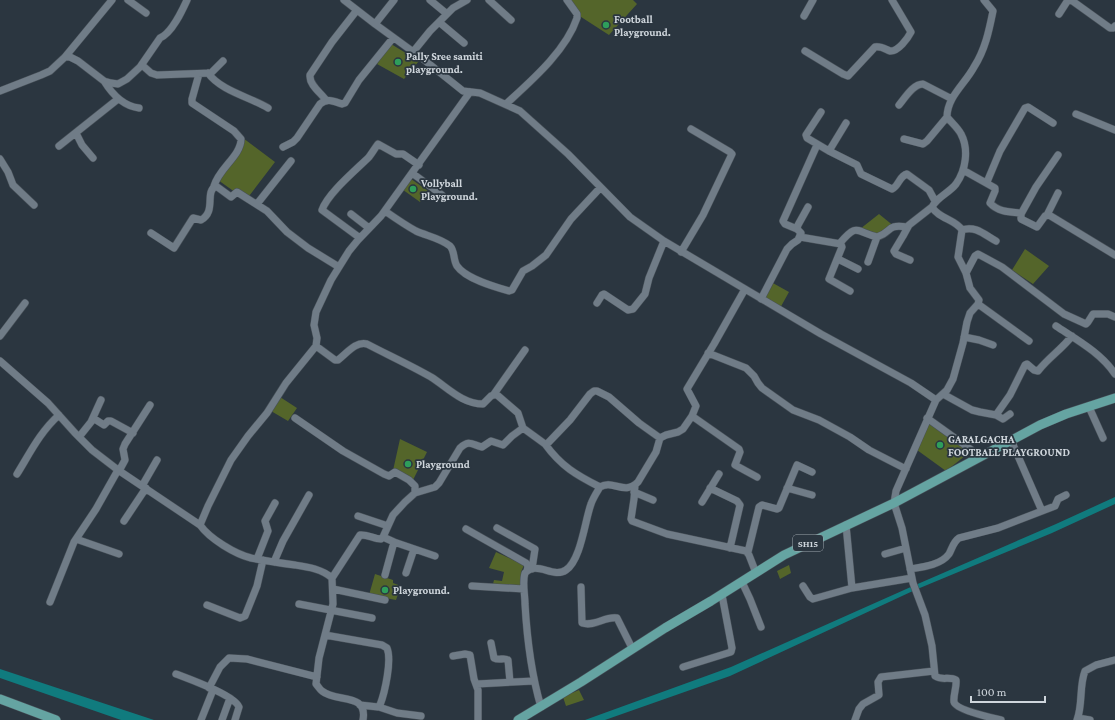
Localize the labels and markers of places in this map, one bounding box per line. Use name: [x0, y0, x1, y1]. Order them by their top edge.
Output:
place label: Football Playground.: [614, 13, 671, 38]
marker: Football Playground.: [601, 20, 611, 30]
place label: Pally Sree samiti playground.: [406, 50, 483, 75]
marker: Pally Sree samiti playground.: [393, 57, 403, 67]
place label: Vollyball Playground.: [420, 177, 478, 202]
marker: Vollyball Playground.: [408, 184, 418, 194]
place label: GARALGACHA FOOTBALL PLAYGROUND: [948, 433, 1070, 458]
marker: GARALGACHA FOOTBALL PLAYGROUND: [935, 440, 945, 450]
place label: Playground: [416, 458, 470, 470]
marker: Playground: [403, 459, 413, 469]
place label: Playground.: [393, 584, 450, 596]
marker: Playground.: [380, 585, 390, 595]

